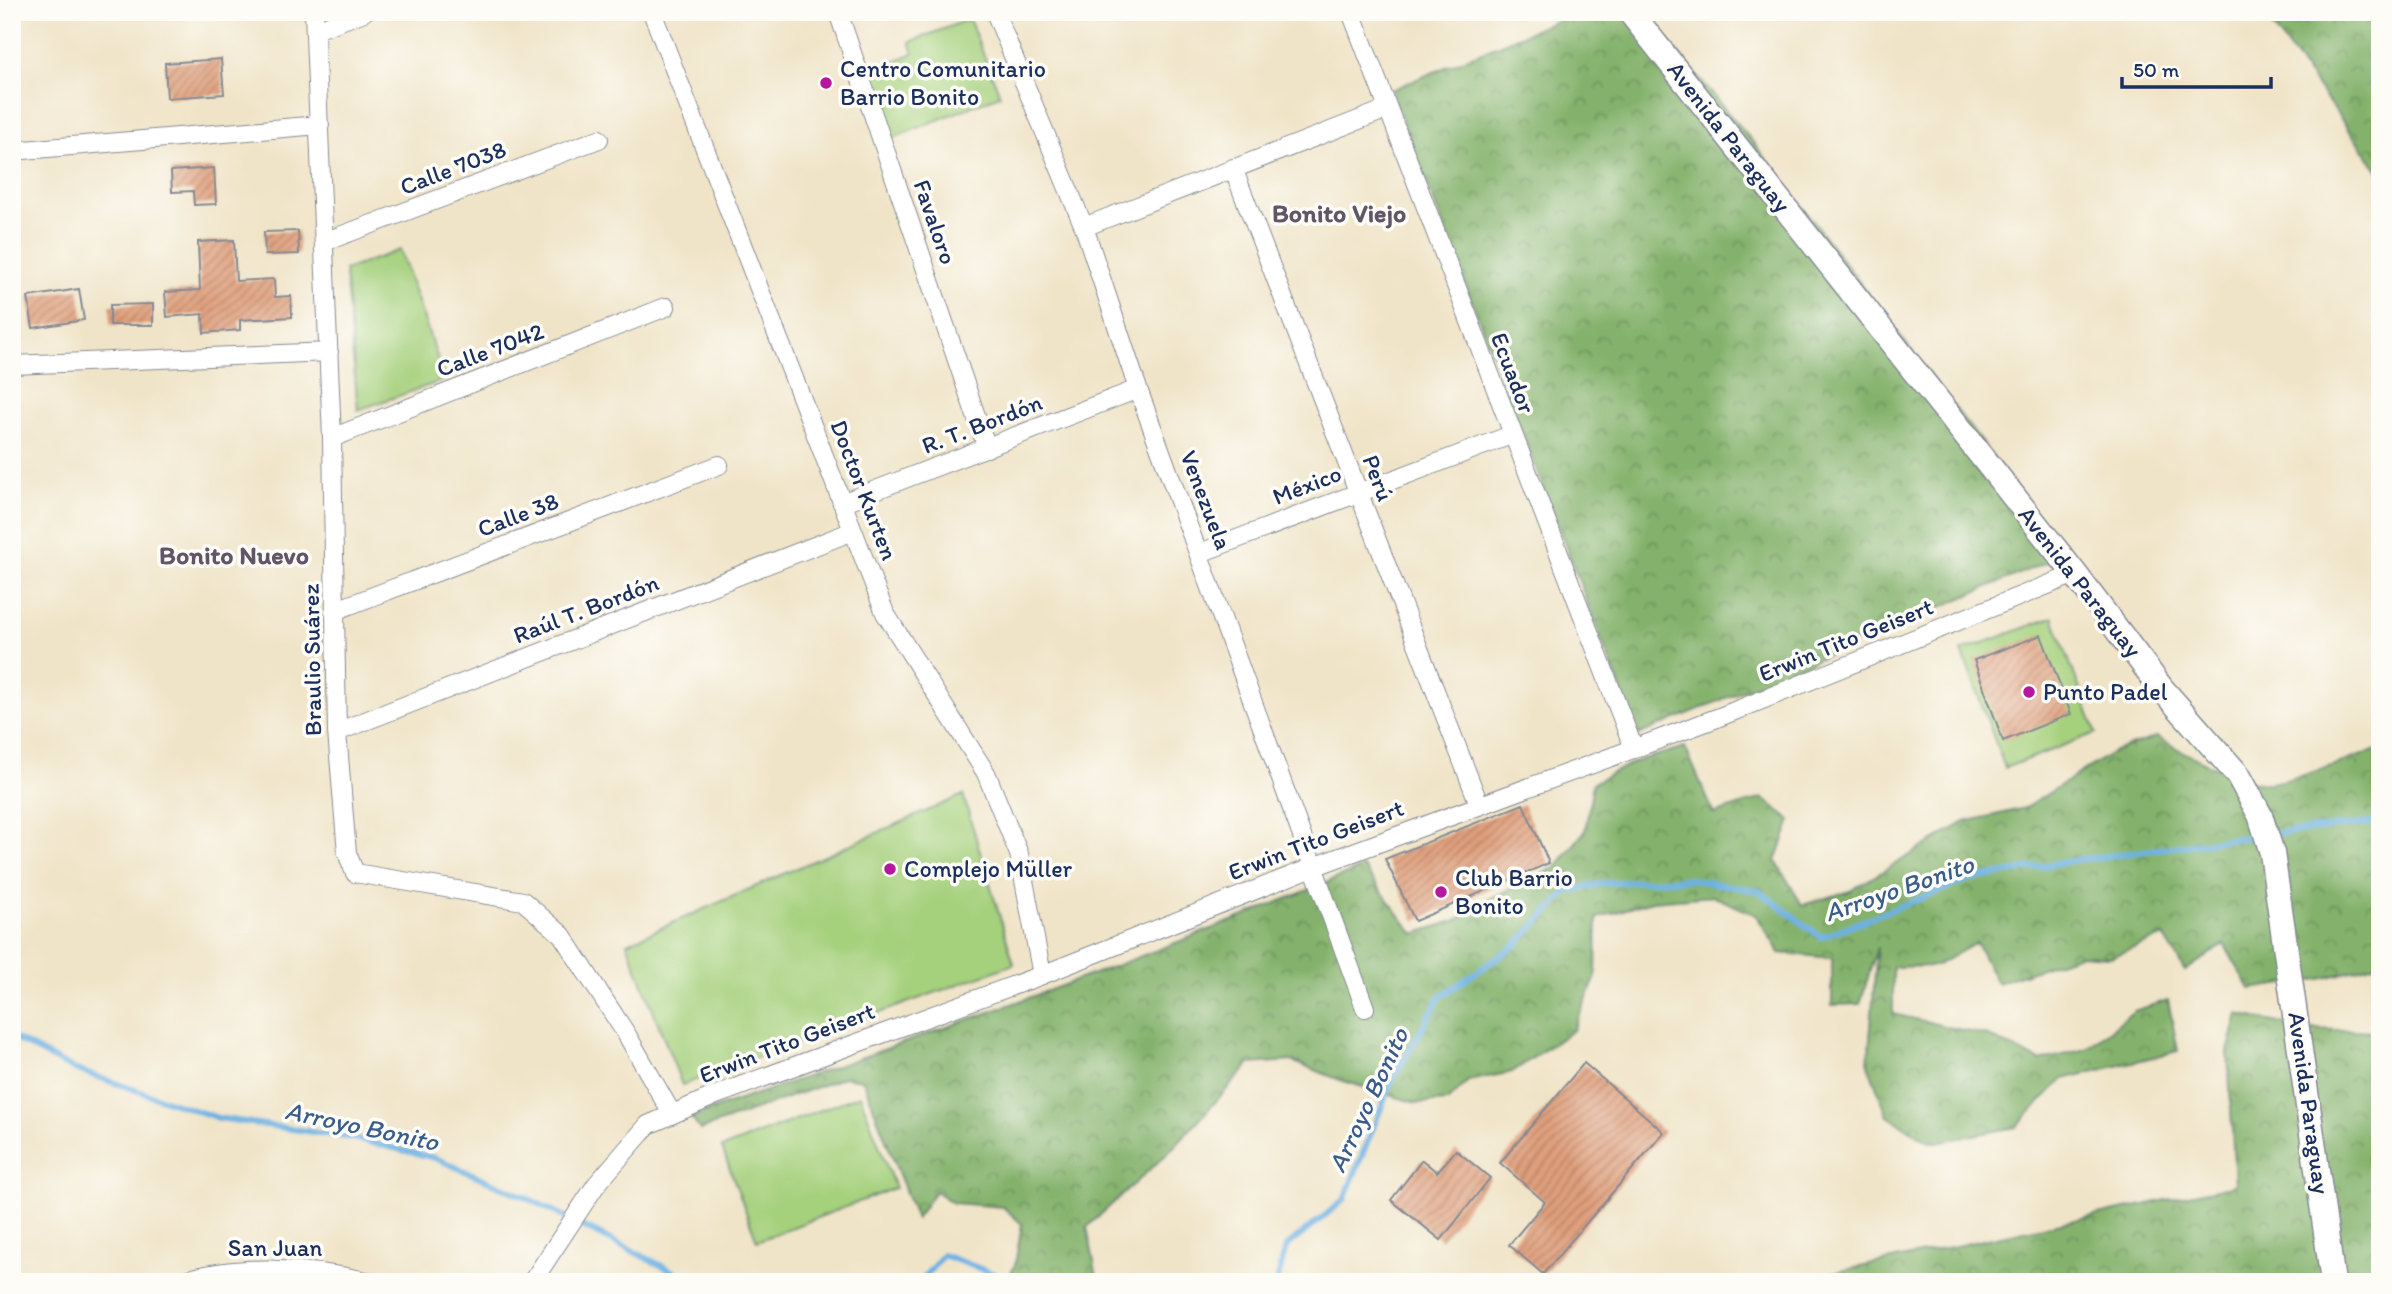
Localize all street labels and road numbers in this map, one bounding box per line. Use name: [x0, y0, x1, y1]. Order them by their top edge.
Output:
street label: Avenida Paraguay: [1661, 55, 1798, 218]
street label: Calle 7038: [396, 134, 510, 201]
street label: Favaloro: [908, 176, 963, 268]
street label: Calle 7042: [432, 316, 548, 383]
street label: Ecuador: [1485, 328, 1542, 418]
street label: R. T. Bordón: [917, 387, 1047, 460]
street label: Doctor Kurten: [824, 416, 905, 564]
street label: Venezuela: [1174, 446, 1239, 554]
street label: Perú: [1356, 451, 1400, 505]
street label: México: [1268, 458, 1345, 511]
street label: Calle 38: [473, 486, 562, 543]
street label: Avenida Paraguay: [2012, 500, 2149, 663]
street label: Raúl T. Bordón: [509, 567, 663, 650]
street label: Braulio Suárez: [296, 584, 327, 736]
street label: Erwin Tito Geisert: [1754, 591, 1937, 688]
street label: Erwin Tito Geisert: [1224, 793, 1408, 886]
street label: Erwin Tito Geisert: [695, 996, 879, 1089]
street label: Avenida Paraguay: [2282, 1010, 2337, 1196]
street label: San Juan: [228, 1233, 322, 1262]

